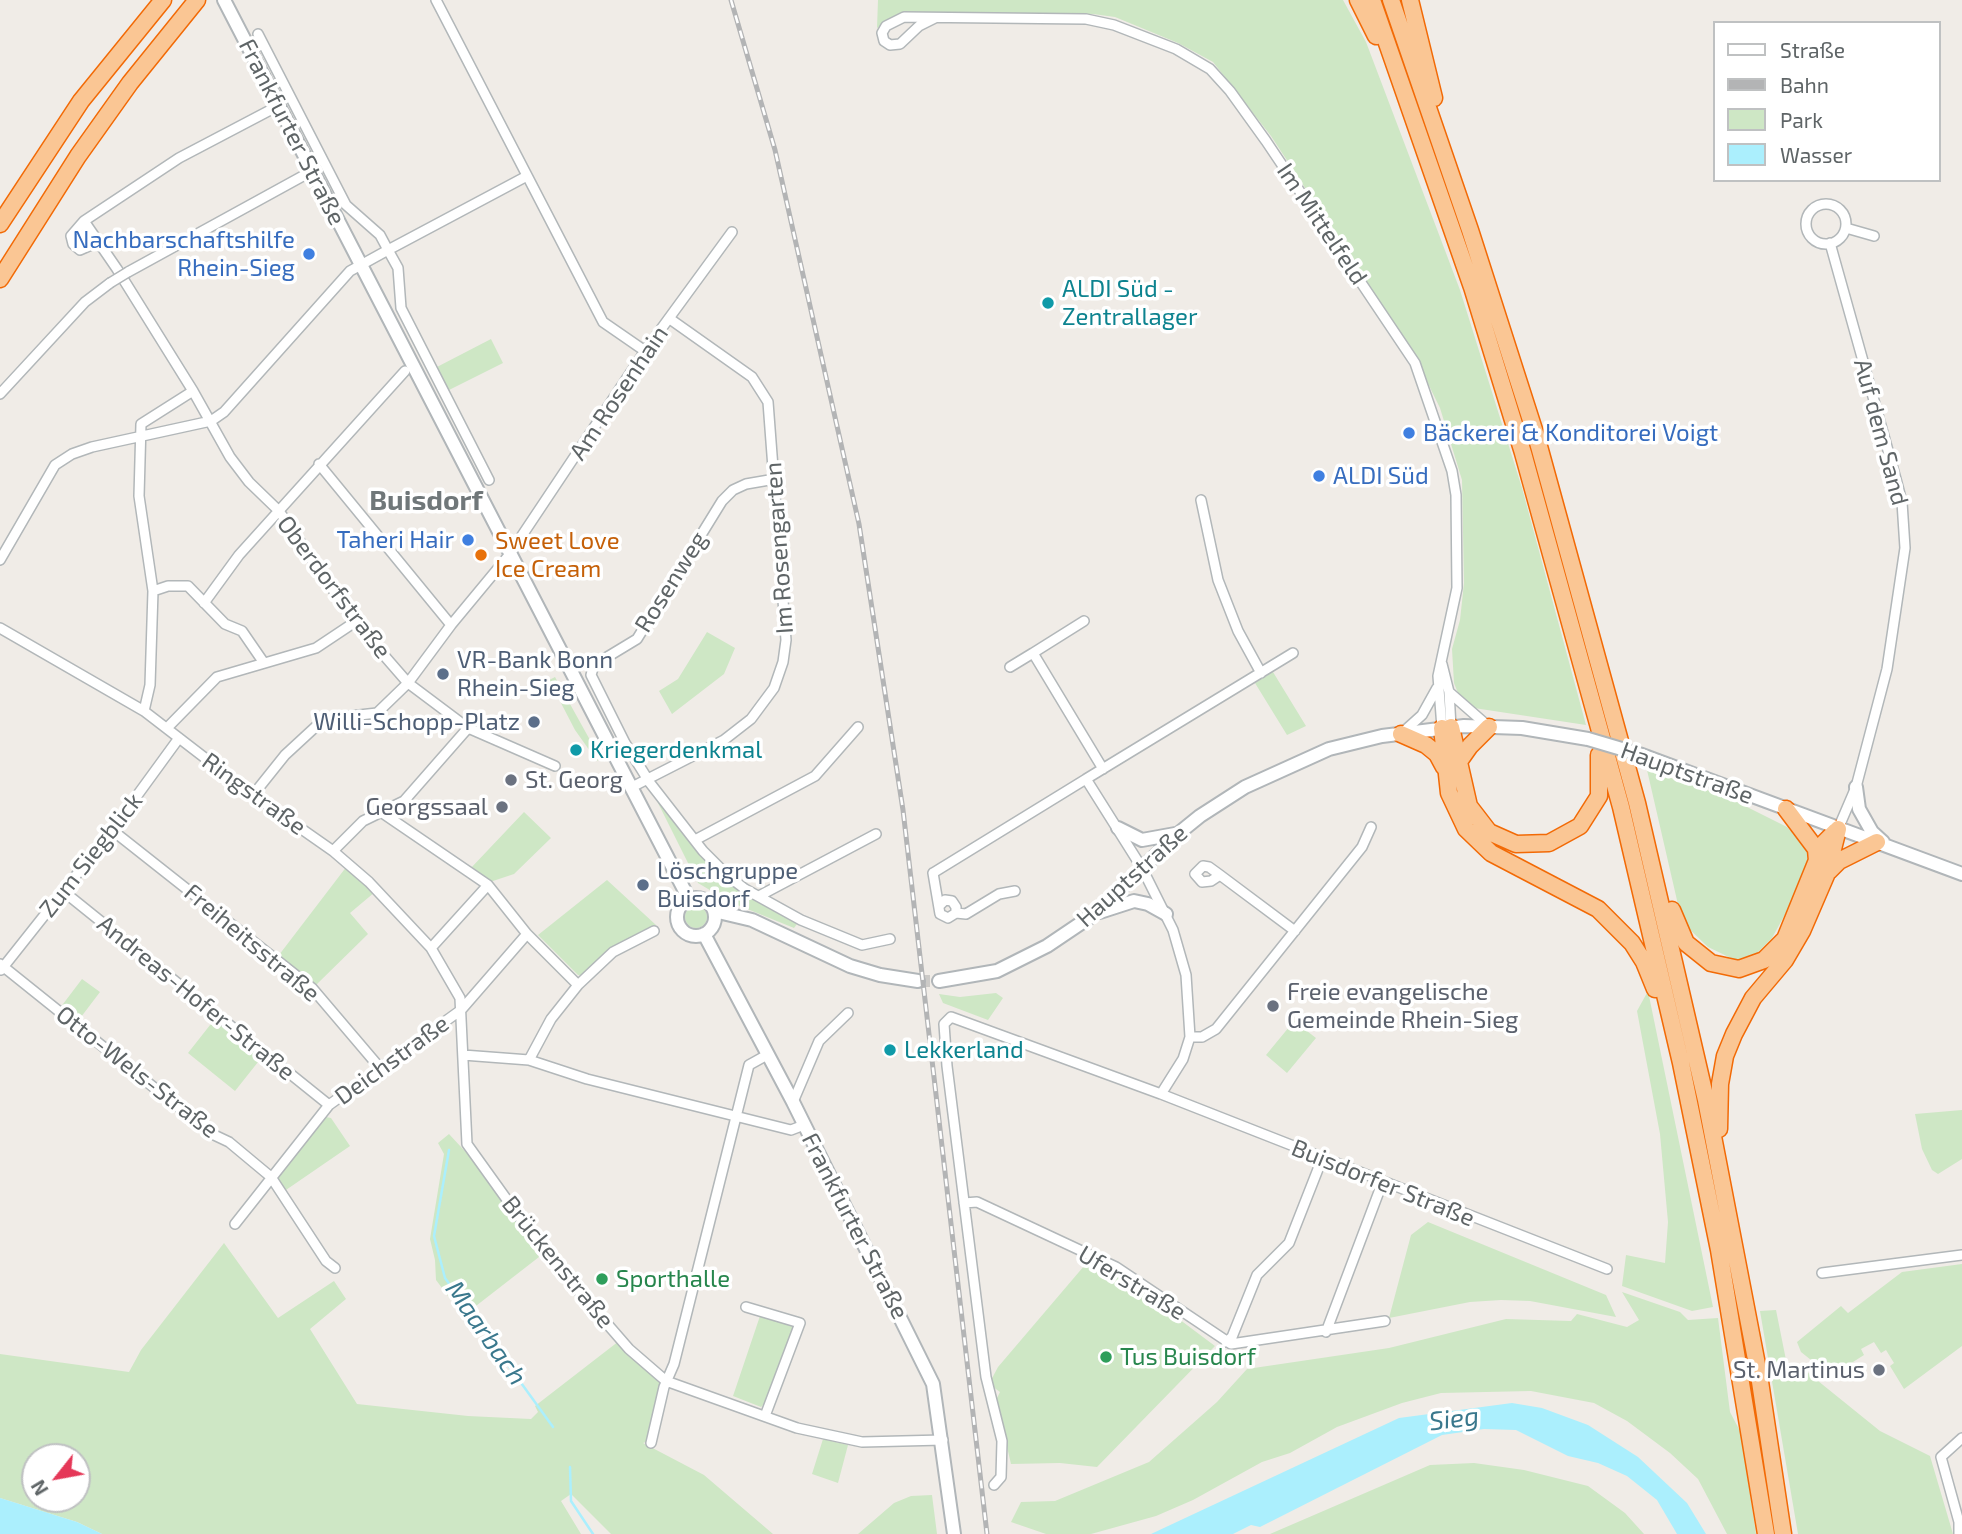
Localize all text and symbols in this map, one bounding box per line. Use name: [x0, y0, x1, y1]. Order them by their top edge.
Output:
legend: [1714, 21, 1941, 182]
street label: Frankfurter Straße: [233, 34, 351, 230]
text: Straße: [1780, 37, 1845, 62]
text: Bahn: [1780, 72, 1829, 97]
text: Park: [1780, 107, 1823, 132]
text: Wasser: [1780, 142, 1852, 167]
street label: Im Mittelfeld: [1271, 158, 1373, 290]
place label: Nachbarschaftshilfe Rhein-Sieg: [72, 226, 295, 282]
marker: Nachbarschaftshilfe Rhein-Sieg: [301, 246, 317, 262]
place label: ALDI Süd - Zentrallager: [1062, 275, 1198, 331]
marker: ALDI Süd - Zentrallager: [1040, 295, 1056, 311]
street label: Am Rosenhain: [564, 320, 674, 466]
street label: Auf dem Sand: [1848, 356, 1914, 508]
place label: Bäckerei & Konditorei Voigt: [1423, 419, 1718, 447]
marker: Bäckerei & Konditorei Voigt: [1401, 425, 1417, 441]
street label: Im Rosengarten: [759, 461, 799, 635]
place label: ALDI Süd: [1333, 462, 1429, 490]
marker: ALDI Süd: [1311, 468, 1327, 484]
district label: Buisdorf: [369, 484, 483, 518]
street label: Oberdorfstraße: [271, 510, 397, 664]
place label: Taheri Hair: [337, 526, 454, 554]
street label: Rosenweg: [629, 526, 713, 638]
place label: Sweet Love Ice Cream: [495, 527, 620, 583]
marker: Taheri Hair: [460, 532, 476, 548]
marker: Sweet Love Ice Cream: [473, 547, 489, 563]
place label: VR-Bank Bonn Rhein-Sieg: [457, 646, 613, 702]
marker: VR-Bank Bonn Rhein-Sieg: [435, 666, 451, 682]
place label: Willi-Schopp-Platz: [313, 708, 520, 736]
marker: Willi-Schopp-Platz: [526, 714, 542, 730]
place label: Kriegerdenkmal: [590, 736, 762, 764]
street label: Hauptstraße: [1617, 736, 1757, 810]
marker: Kriegerdenkmal: [568, 742, 584, 758]
street label: Ringstraße: [196, 747, 312, 841]
place label: St. Georg: [525, 766, 623, 794]
marker: St. Georg: [503, 772, 519, 788]
street label: Zum Siegblick: [33, 787, 149, 923]
place label: Georgssaal: [366, 793, 488, 821]
marker: Georgssaal: [494, 799, 510, 815]
street label: Hauptstraße: [1071, 819, 1193, 933]
place label: Löschgruppe Buisdorf: [657, 857, 798, 913]
marker: Löschgruppe Buisdorf: [635, 877, 651, 893]
street label: Freiheitsstraße: [178, 878, 326, 1008]
street label: Andreas-Hofer-Straße: [91, 909, 301, 1087]
place label: Freie evangelische Gemeinde Rhein-Sieg: [1287, 978, 1519, 1034]
marker: Freie evangelische Gemeinde Rhein-Sieg: [1265, 998, 1281, 1014]
street label: Otto-Wels-Straße: [50, 1000, 224, 1144]
street label: Deichstraße: [329, 1009, 455, 1111]
place label: Lekkerland: [904, 1036, 1024, 1064]
marker: Lekkerland: [882, 1042, 898, 1058]
street label: Frankfurter Straße: [796, 1128, 914, 1324]
street label: Buisdorfer Straße: [1287, 1133, 1479, 1233]
street label: Brückenstraße: [496, 1190, 620, 1334]
street label: Uferstraße: [1073, 1240, 1191, 1326]
place label: Sporthalle: [616, 1265, 730, 1293]
marker: Sporthalle: [594, 1271, 610, 1287]
water label: Maarbach: [439, 1275, 533, 1391]
place label: Tus Buisdorf: [1120, 1343, 1256, 1371]
marker: Tus Buisdorf: [1098, 1349, 1114, 1365]
place label: St. Martinus: [1733, 1356, 1865, 1384]
marker: St. Martinus: [1871, 1362, 1887, 1378]
water label: Sieg: [1427, 1400, 1481, 1438]
north arrow: [21, 1443, 91, 1513]
text: N: [26, 1476, 53, 1500]

